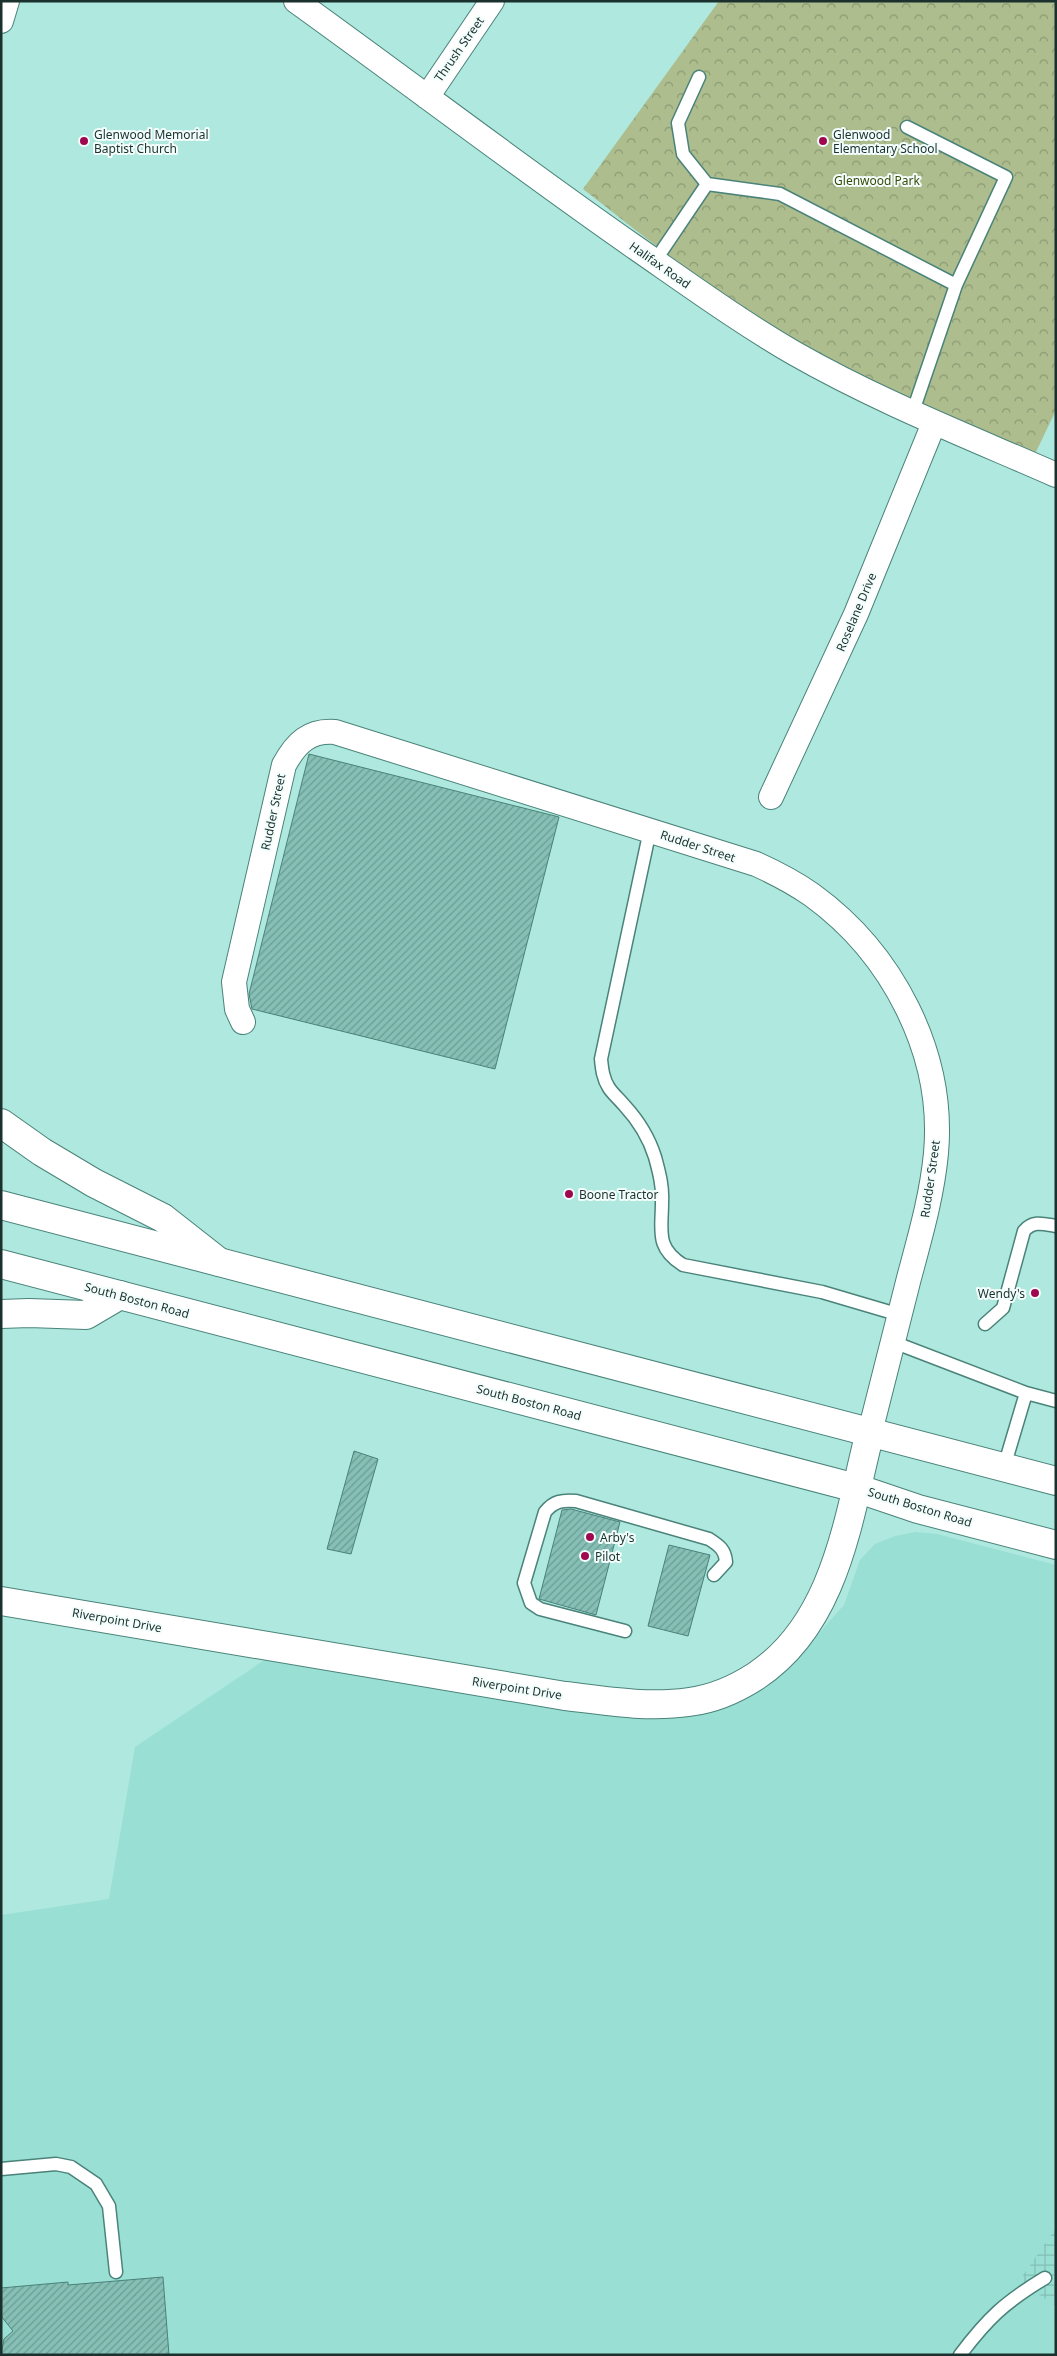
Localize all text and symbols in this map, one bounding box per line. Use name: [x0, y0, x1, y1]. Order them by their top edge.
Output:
street label: Thrush Street: [430, 12, 488, 85]
place label: Glenwood Memorial Baptist Church: [94, 126, 208, 157]
place label: Glenwood Elementary School: [833, 126, 938, 157]
marker: Glenwood Memorial Baptist Church: [78, 135, 90, 147]
marker: Glenwood Elementary School: [817, 135, 829, 147]
park label: Glenwood Park: [834, 172, 921, 189]
street label: Halifax Road: [626, 238, 694, 292]
street label: Roselane Drive: [832, 570, 880, 654]
street label: Rudder Street: [257, 771, 290, 852]
street label: Rudder Street: [658, 826, 738, 866]
street label: Rudder Street: [916, 1139, 944, 1219]
place label: Boone Tractor: [579, 1186, 658, 1203]
marker: Boone Tractor: [563, 1188, 575, 1200]
street label: South Boston Road: [83, 1278, 191, 1322]
place label: Wendy's: [978, 1285, 1025, 1302]
marker: Wendy's: [1029, 1287, 1041, 1299]
street label: South Boston Road: [475, 1380, 583, 1424]
street label: South Boston Road: [866, 1483, 974, 1531]
place label: Arby's: [600, 1529, 635, 1546]
marker: Arby's: [584, 1531, 596, 1543]
place label: Pilot: [595, 1548, 621, 1565]
marker: Pilot: [579, 1550, 591, 1562]
street label: Riverpoint Drive: [71, 1604, 163, 1636]
street label: Riverpoint Drive: [471, 1673, 563, 1704]

